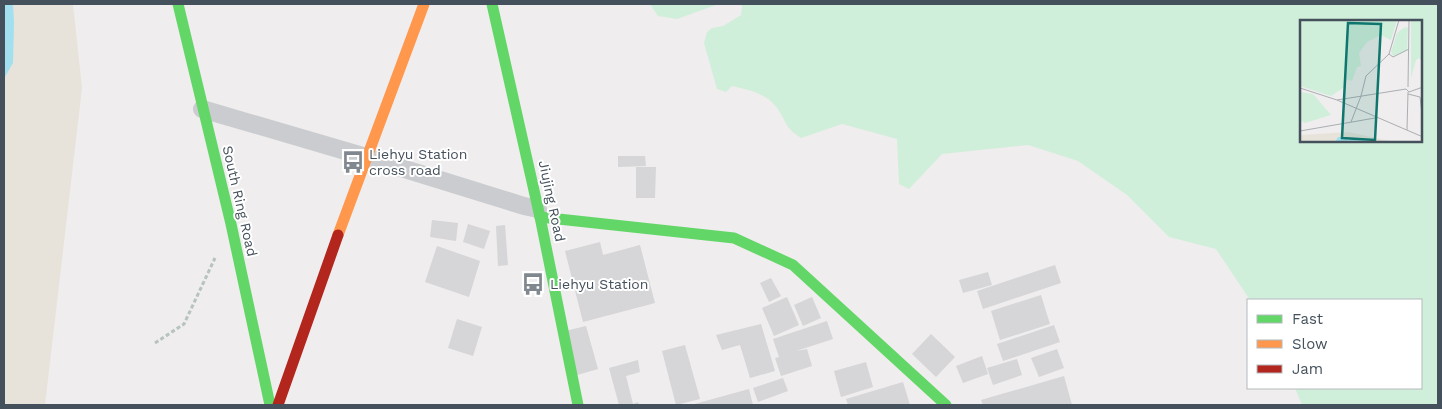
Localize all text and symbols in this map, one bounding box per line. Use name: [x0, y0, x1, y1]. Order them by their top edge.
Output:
inset map: [1300, 20, 1422, 142]
street label: South Ring Road: [219, 144, 261, 258]
place label: Liehyu Station cross road: [369, 146, 467, 178]
bus stop icon: Liehyu Station cross road: [340, 149, 366, 175]
street label: Jiujing Road: [536, 159, 568, 243]
bus stop icon: Liehyu Station: [520, 271, 546, 297]
place label: Liehyu Station: [550, 276, 648, 292]
legend: [1247, 299, 1422, 389]
text: Fast: [1292, 310, 1324, 328]
text: Slow: [1292, 335, 1328, 353]
text: Jam: [1292, 360, 1323, 378]

